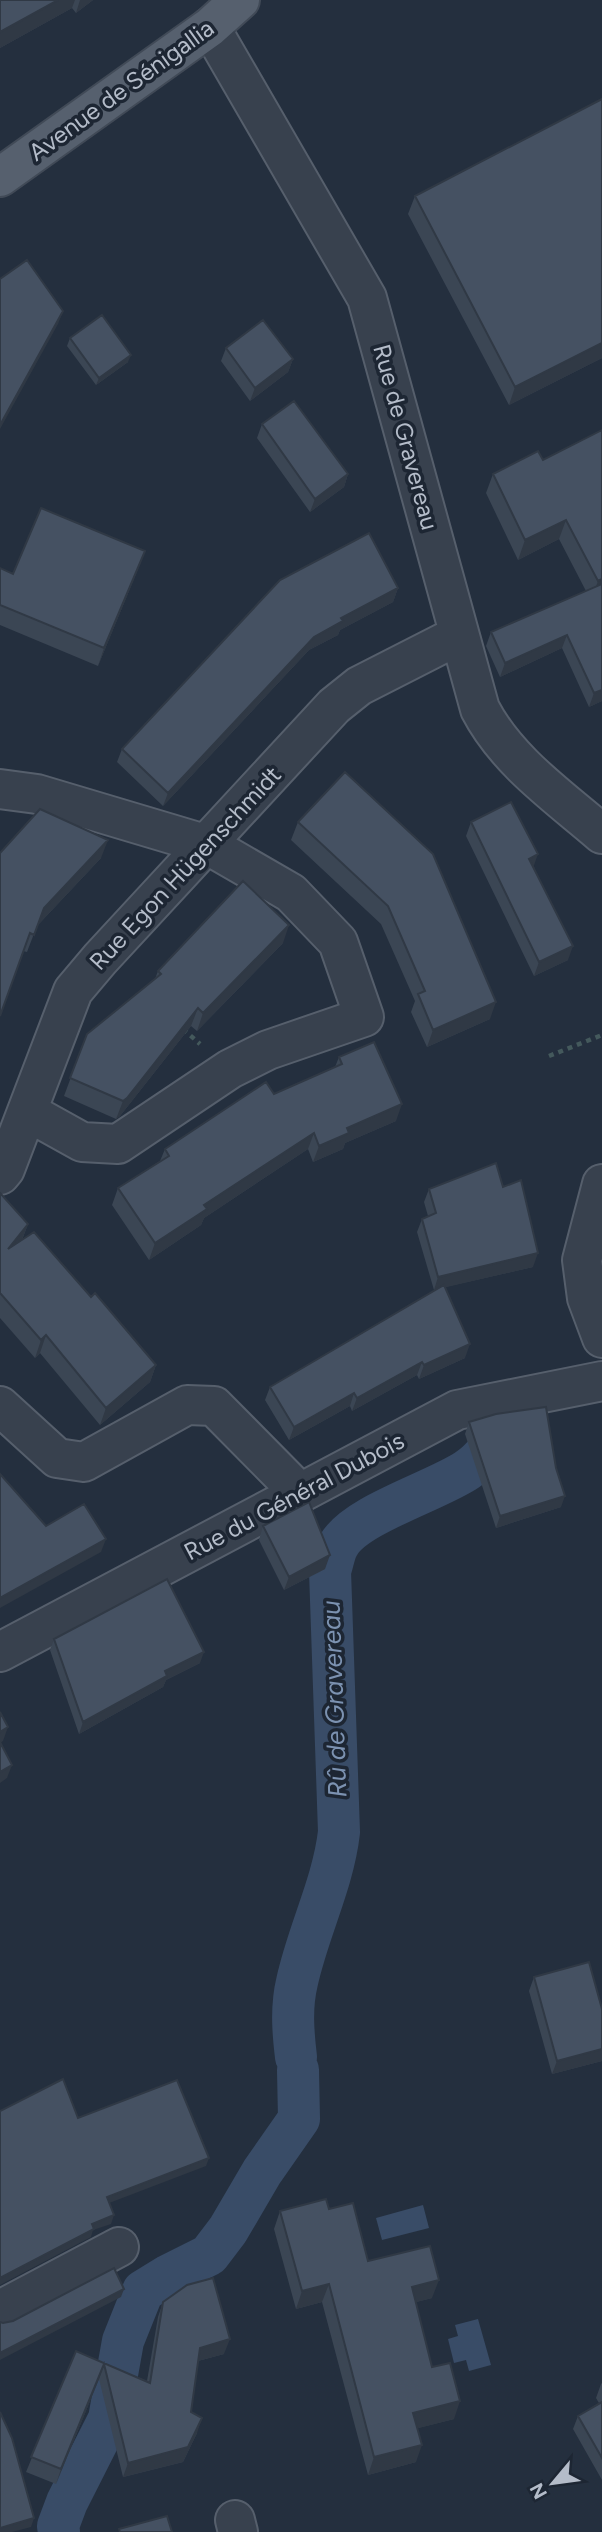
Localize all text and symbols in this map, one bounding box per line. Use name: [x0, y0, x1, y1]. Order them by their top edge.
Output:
street label: Avenue de Sénigallia: [23, 13, 219, 167]
street label: Rue de Gravereau: [367, 341, 445, 533]
street label: Rue Egon Hügenschmidt: [83, 760, 287, 976]
street label: Rue du Général Dubois: [179, 1426, 409, 1566]
water label: Rû de Gravereau: [315, 1600, 353, 1798]
north arrow: [518, 2448, 588, 2518]
text: N: [525, 2479, 552, 2503]

